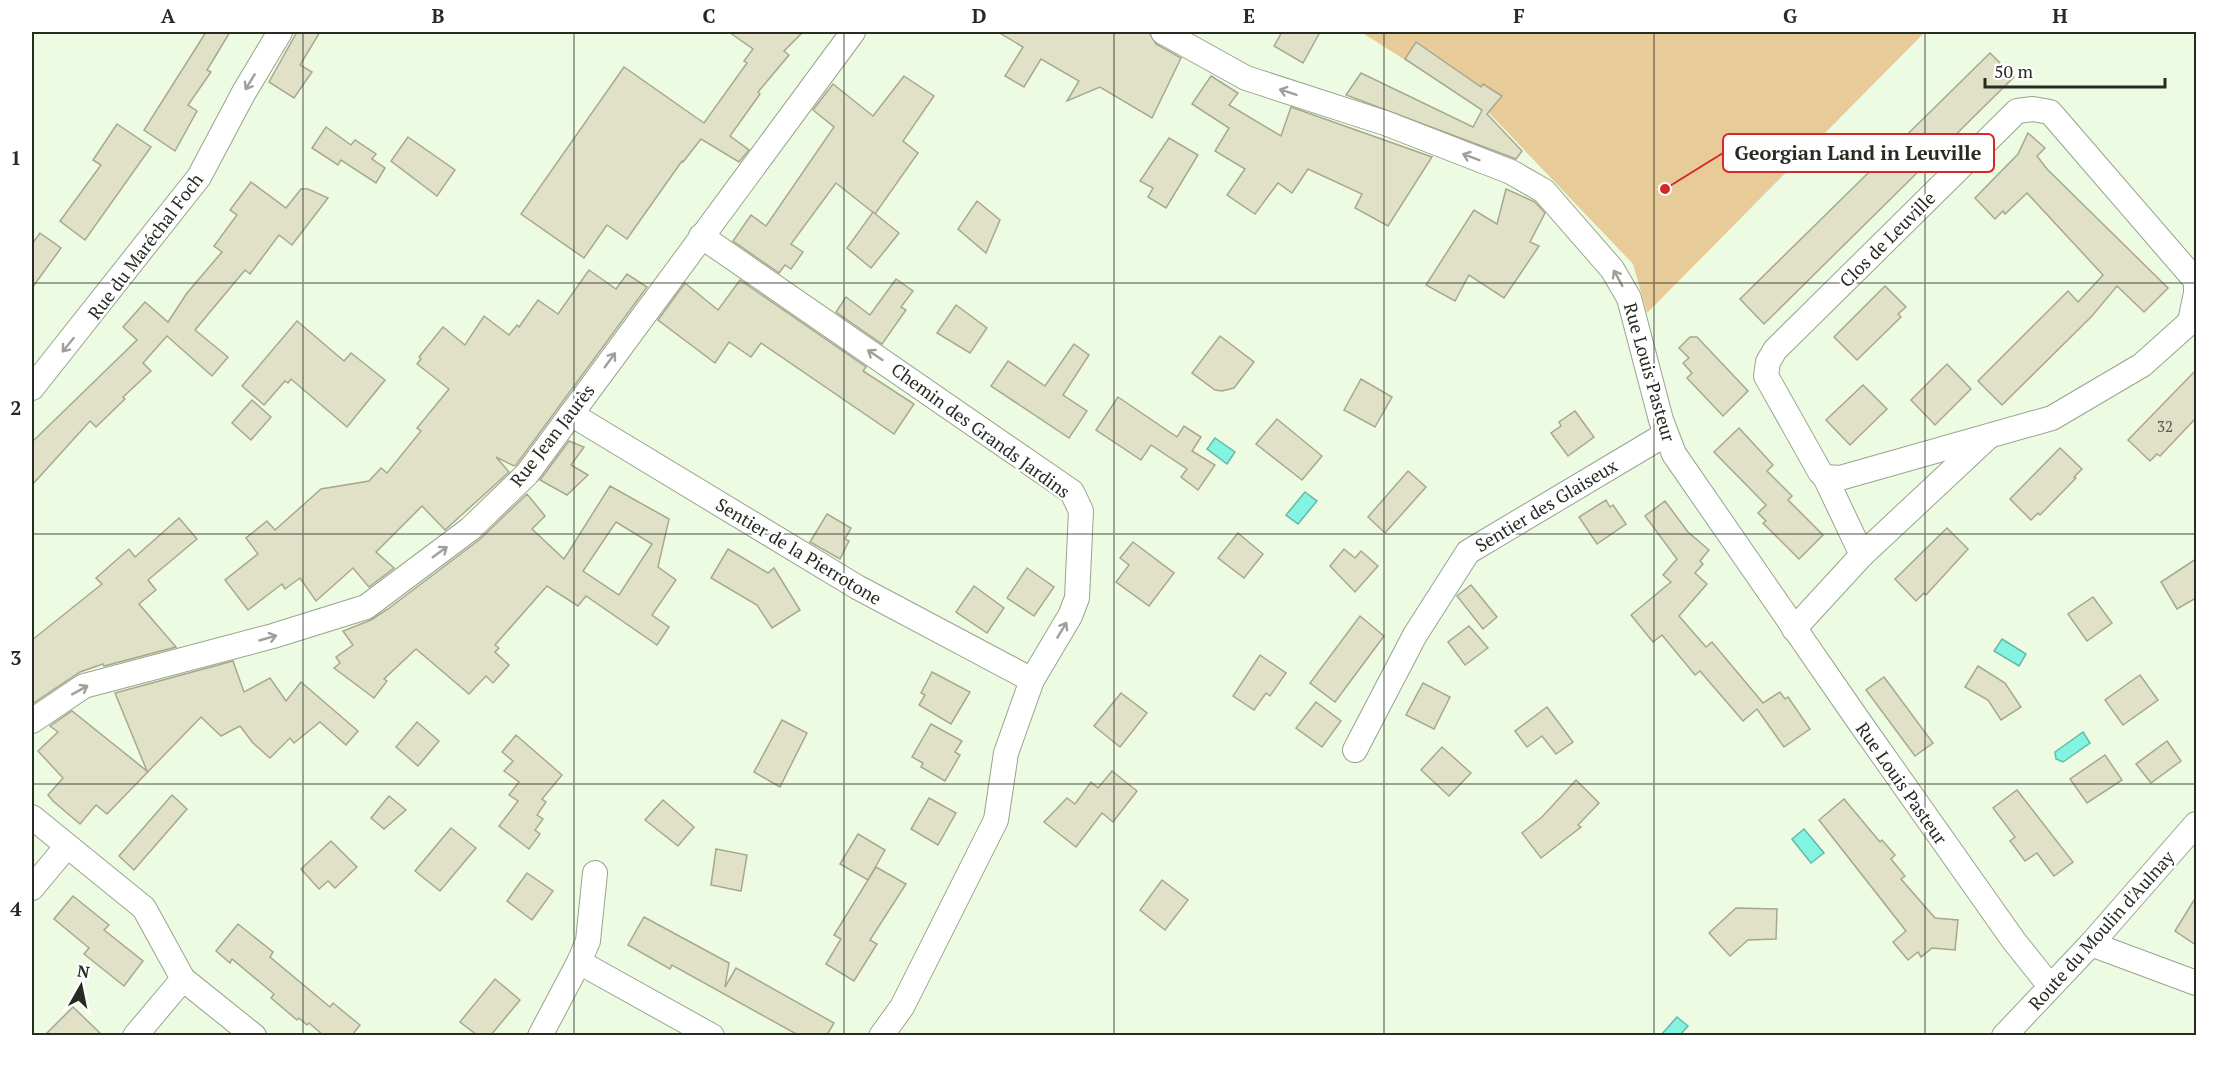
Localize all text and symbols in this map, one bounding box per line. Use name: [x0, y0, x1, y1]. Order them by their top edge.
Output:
text: A: [161, 2, 176, 29]
text: B: [432, 2, 445, 29]
text: C: [702, 2, 716, 29]
text: D: [972, 2, 986, 29]
text: E: [1243, 2, 1255, 29]
text: F: [1513, 2, 1525, 29]
text: G: [1783, 2, 1797, 29]
text: H: [2052, 2, 2068, 29]
scale bar: [1985, 51, 2165, 89]
text: 50 m: [1994, 59, 2034, 83]
one-way arrow: [244, 73, 256, 90]
one-way arrow: [1279, 85, 1298, 96]
callout: Georgian Land in Leuville: [1723, 134, 1994, 172]
text: Georgian Land in Leuville: [1734, 139, 1982, 166]
text: 1: [10, 144, 22, 171]
one-way arrow: [1462, 151, 1481, 162]
street label: Rue du Maréchal Foch: [82, 168, 208, 324]
street label: Clos de Leuville: [1834, 186, 1940, 292]
one-way arrow: [1612, 270, 1623, 288]
street label: Rue Louis Pasteur: [1619, 300, 1681, 444]
one-way arrow: [62, 337, 75, 353]
one-way arrow: [867, 349, 884, 361]
one-way arrow: [604, 352, 616, 368]
street label: Chemin des Grands Jardins: [887, 357, 1075, 503]
street label: Rue Jean Jaurès: [504, 379, 600, 491]
text: 2: [10, 394, 22, 421]
house number: 32: [2157, 416, 2173, 436]
street label: Sentier des Glaiseux: [1470, 453, 1622, 557]
street label: Sentier de la Pierrotone: [712, 492, 886, 610]
one-way arrow: [432, 545, 448, 558]
one-way arrow: [1056, 622, 1068, 639]
one-way arrow: [258, 631, 277, 643]
text: 3: [10, 644, 22, 671]
one-way arrow: [71, 684, 88, 696]
street label: Rue Louis Pasteur: [1851, 717, 1953, 849]
street label: Route du Moulin d'Aulnay: [2023, 845, 2180, 1015]
text: 4: [10, 895, 22, 922]
north arrow: [51, 956, 111, 1016]
text: N: [76, 959, 91, 983]

